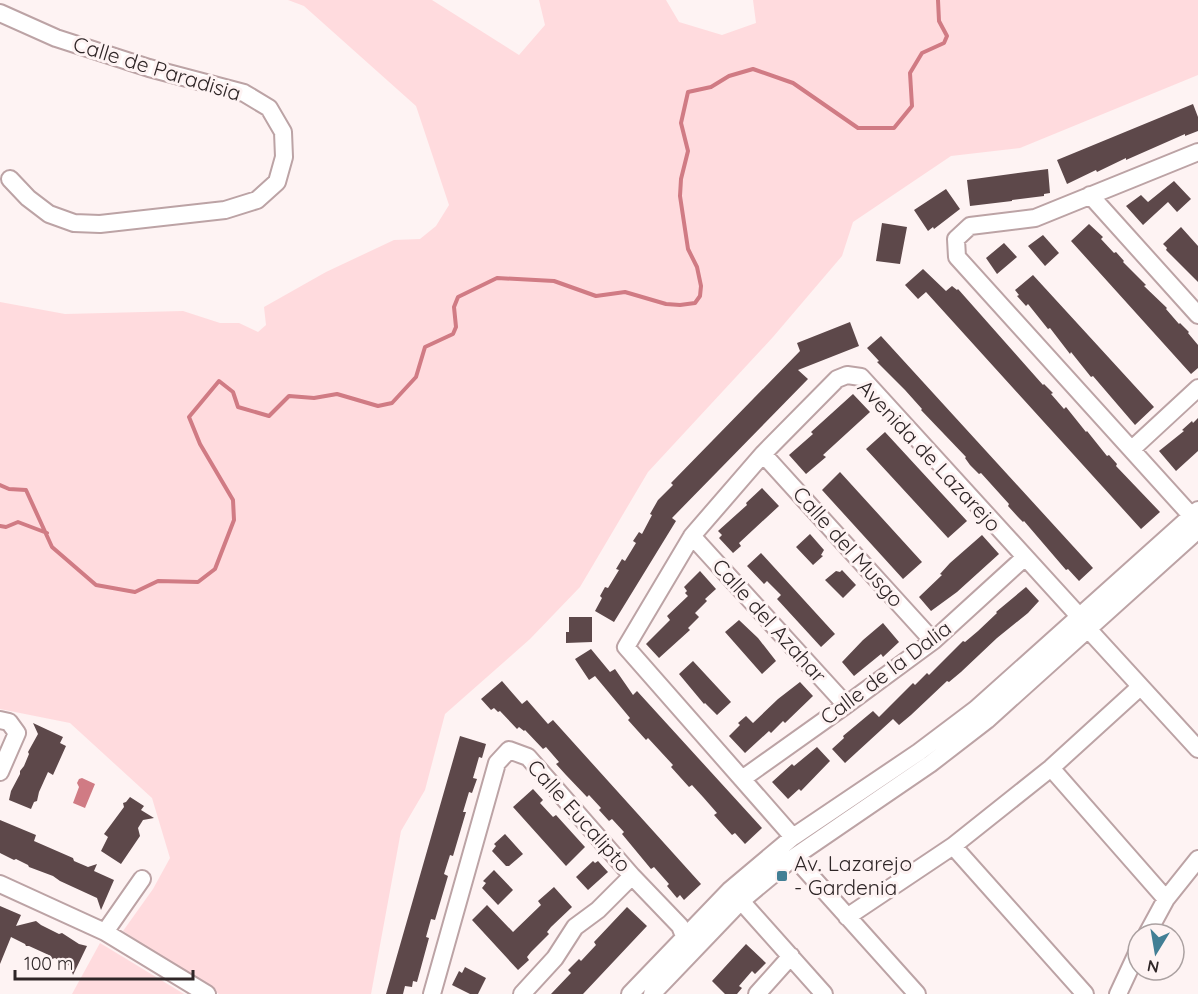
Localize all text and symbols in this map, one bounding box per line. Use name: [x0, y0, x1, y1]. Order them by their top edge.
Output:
street label: Calle de Paradisia: [70, 30, 244, 106]
street label: Avenida de Lazarejo: [853, 374, 1007, 537]
street label: Calle del Musgo: [788, 481, 910, 612]
street label: Calle del Azahar: [707, 553, 832, 688]
street label: Calle de la Dalia: [815, 615, 956, 730]
street label: Calle Eucalipto: [522, 754, 637, 877]
place label: Av. Lazarejo - Gardenia: [794, 850, 912, 900]
marker: Av. Lazarejo - Gardenia: [775, 869, 789, 883]
north arrow: [1126, 922, 1186, 982]
scale bar: [15, 943, 194, 981]
text: 100 m: [24, 952, 73, 975]
text: N: [1145, 956, 1161, 978]

